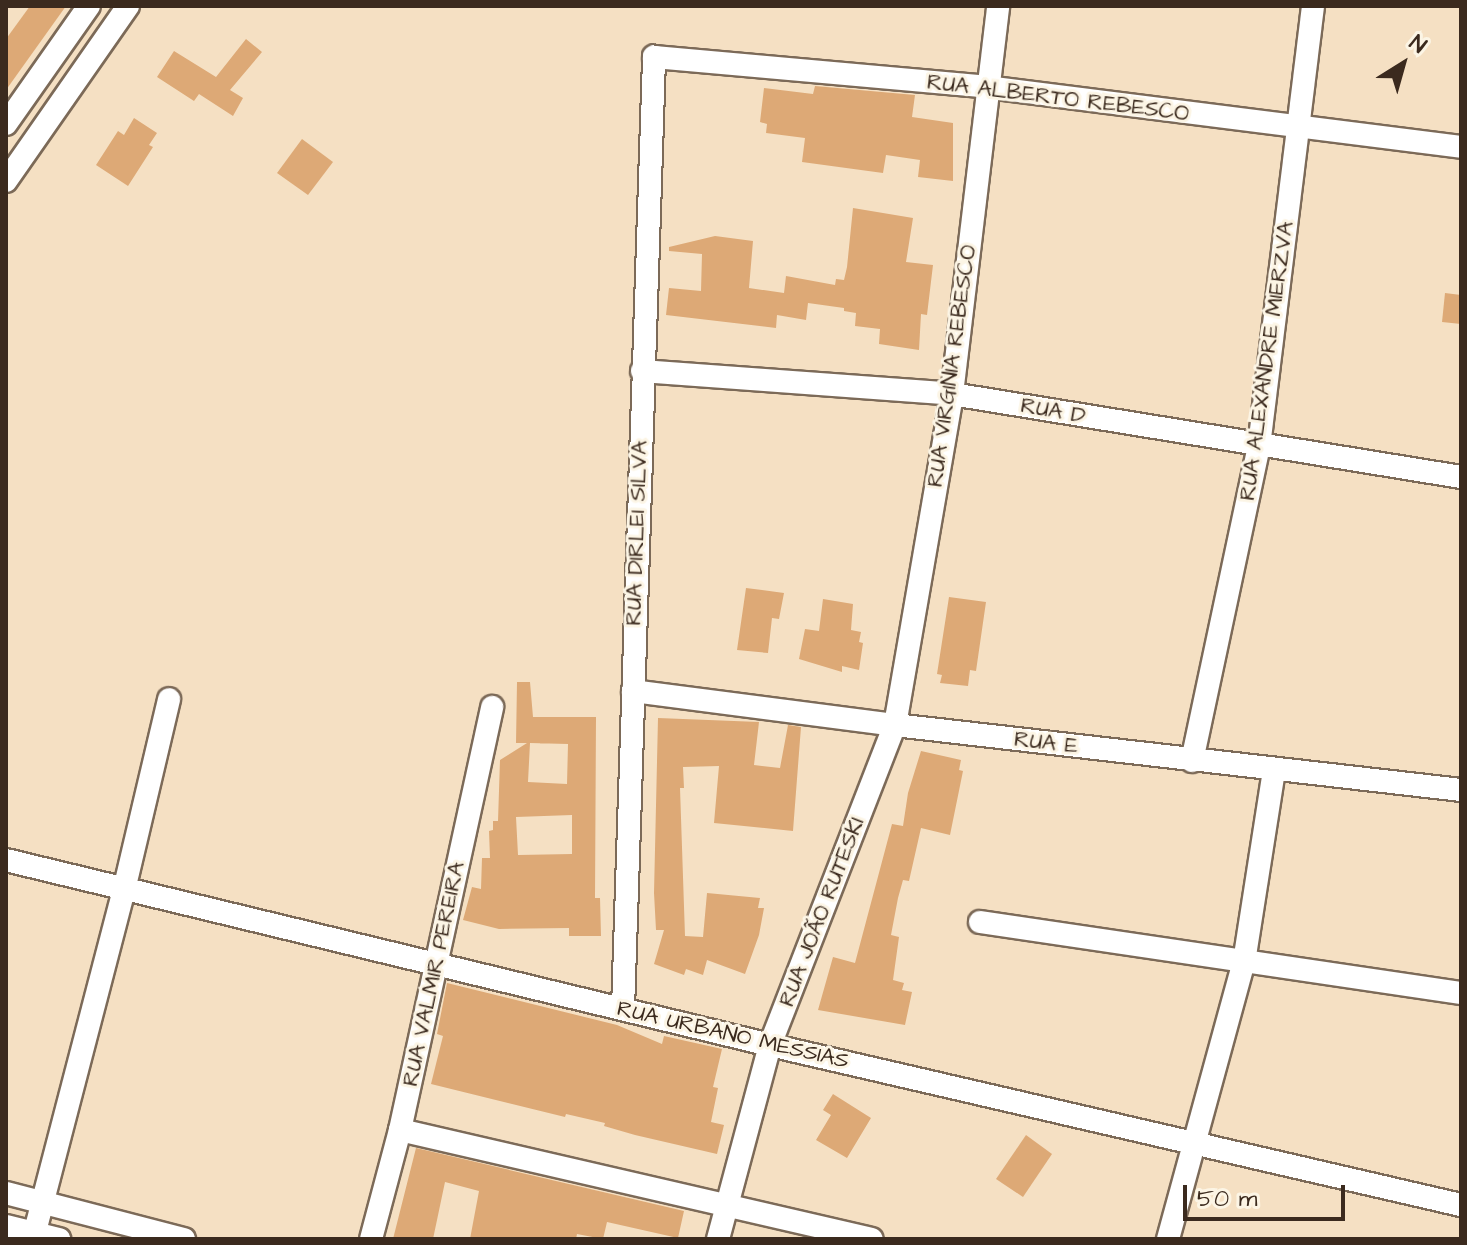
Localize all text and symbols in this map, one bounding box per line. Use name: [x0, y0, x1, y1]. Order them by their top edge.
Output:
north arrow: [1363, 24, 1443, 104]
text: N: [1403, 28, 1433, 61]
street label: RUA ALBERTO REBESCO: [926, 69, 1190, 127]
street label: RUA ALEXANDRE MIERZVA: [1234, 220, 1300, 502]
street label: RUA VIRGINIA REBESCO: [922, 243, 982, 489]
street label: RUA D: [1019, 392, 1087, 430]
street label: RUA DIRLEI SILVA: [621, 440, 653, 626]
street label: RUA E: [1013, 726, 1079, 760]
street label: RUA JOÃO RUTESKI: [774, 814, 870, 1010]
street label: RUA VALMIR PEREIRA: [397, 859, 471, 1089]
street label: RUA URBANO MESSIAS: [615, 995, 851, 1075]
scale bar: [1187, 1169, 1349, 1219]
text: 50 m: [1197, 1182, 1257, 1216]

